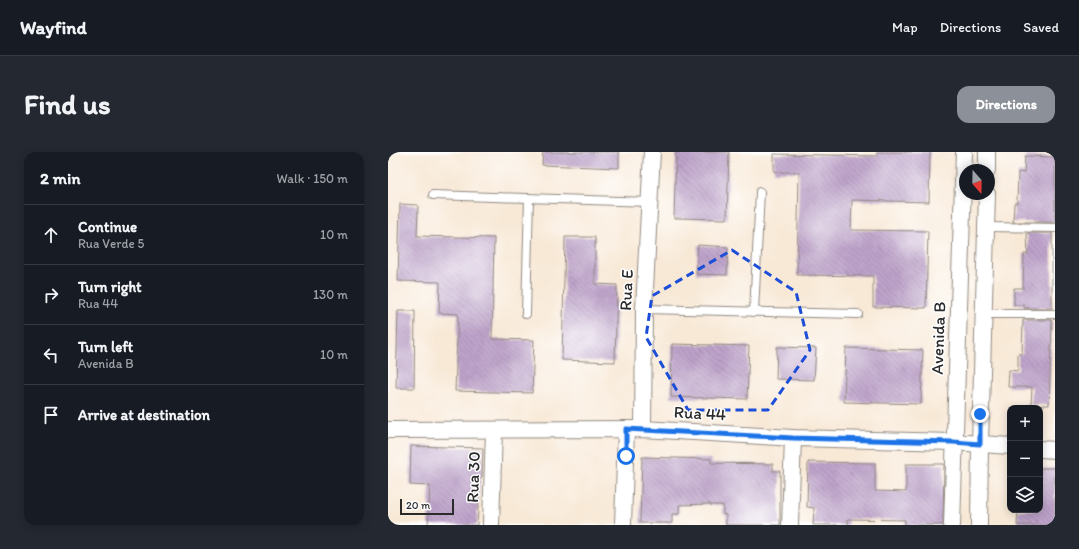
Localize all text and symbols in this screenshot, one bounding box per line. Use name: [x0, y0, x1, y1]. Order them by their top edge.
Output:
text: Wayfind: [20, 16, 87, 39]
text: Map: [892, 19, 918, 36]
text: Directions: [940, 19, 1001, 36]
text: Saved: [1023, 19, 1059, 36]
button: Directions: [957, 86, 1055, 123]
text: Find us: [24, 87, 111, 121]
north arrow: [959, 164, 995, 200]
text: 2 min: [40, 168, 80, 188]
text: Walk · 150 m: [277, 171, 348, 186]
text: Continue: [78, 218, 137, 236]
icon: ahead: [40, 224, 62, 246]
text: 10 m: [320, 227, 348, 242]
text: Rua Verde 5: [78, 236, 144, 251]
street label: Rua E: [615, 269, 637, 311]
text: Turn right: [78, 278, 142, 296]
icon: right: [40, 284, 62, 306]
text: 130 m: [313, 287, 348, 302]
text: Rua 44: [78, 296, 118, 311]
street label: Avenida B: [927, 301, 949, 375]
text: Turn left: [78, 338, 133, 356]
icon: left: [40, 344, 62, 366]
text: 10 m: [320, 347, 348, 362]
text: Avenida B: [78, 356, 134, 371]
street label: Rua 44: [673, 402, 727, 424]
icon: arrive: [40, 404, 62, 426]
route end: [971, 405, 989, 423]
map controls: [1007, 405, 1043, 513]
button: +: [1007, 405, 1043, 441]
text: Arrive at destination: [78, 406, 210, 424]
button: −: [1007, 441, 1043, 477]
route start: [617, 447, 635, 465]
street label: Rua 30: [462, 451, 484, 503]
button: layers: [1007, 477, 1043, 513]
scale bar: [400, 497, 454, 516]
text: 20 m: [406, 499, 430, 512]

